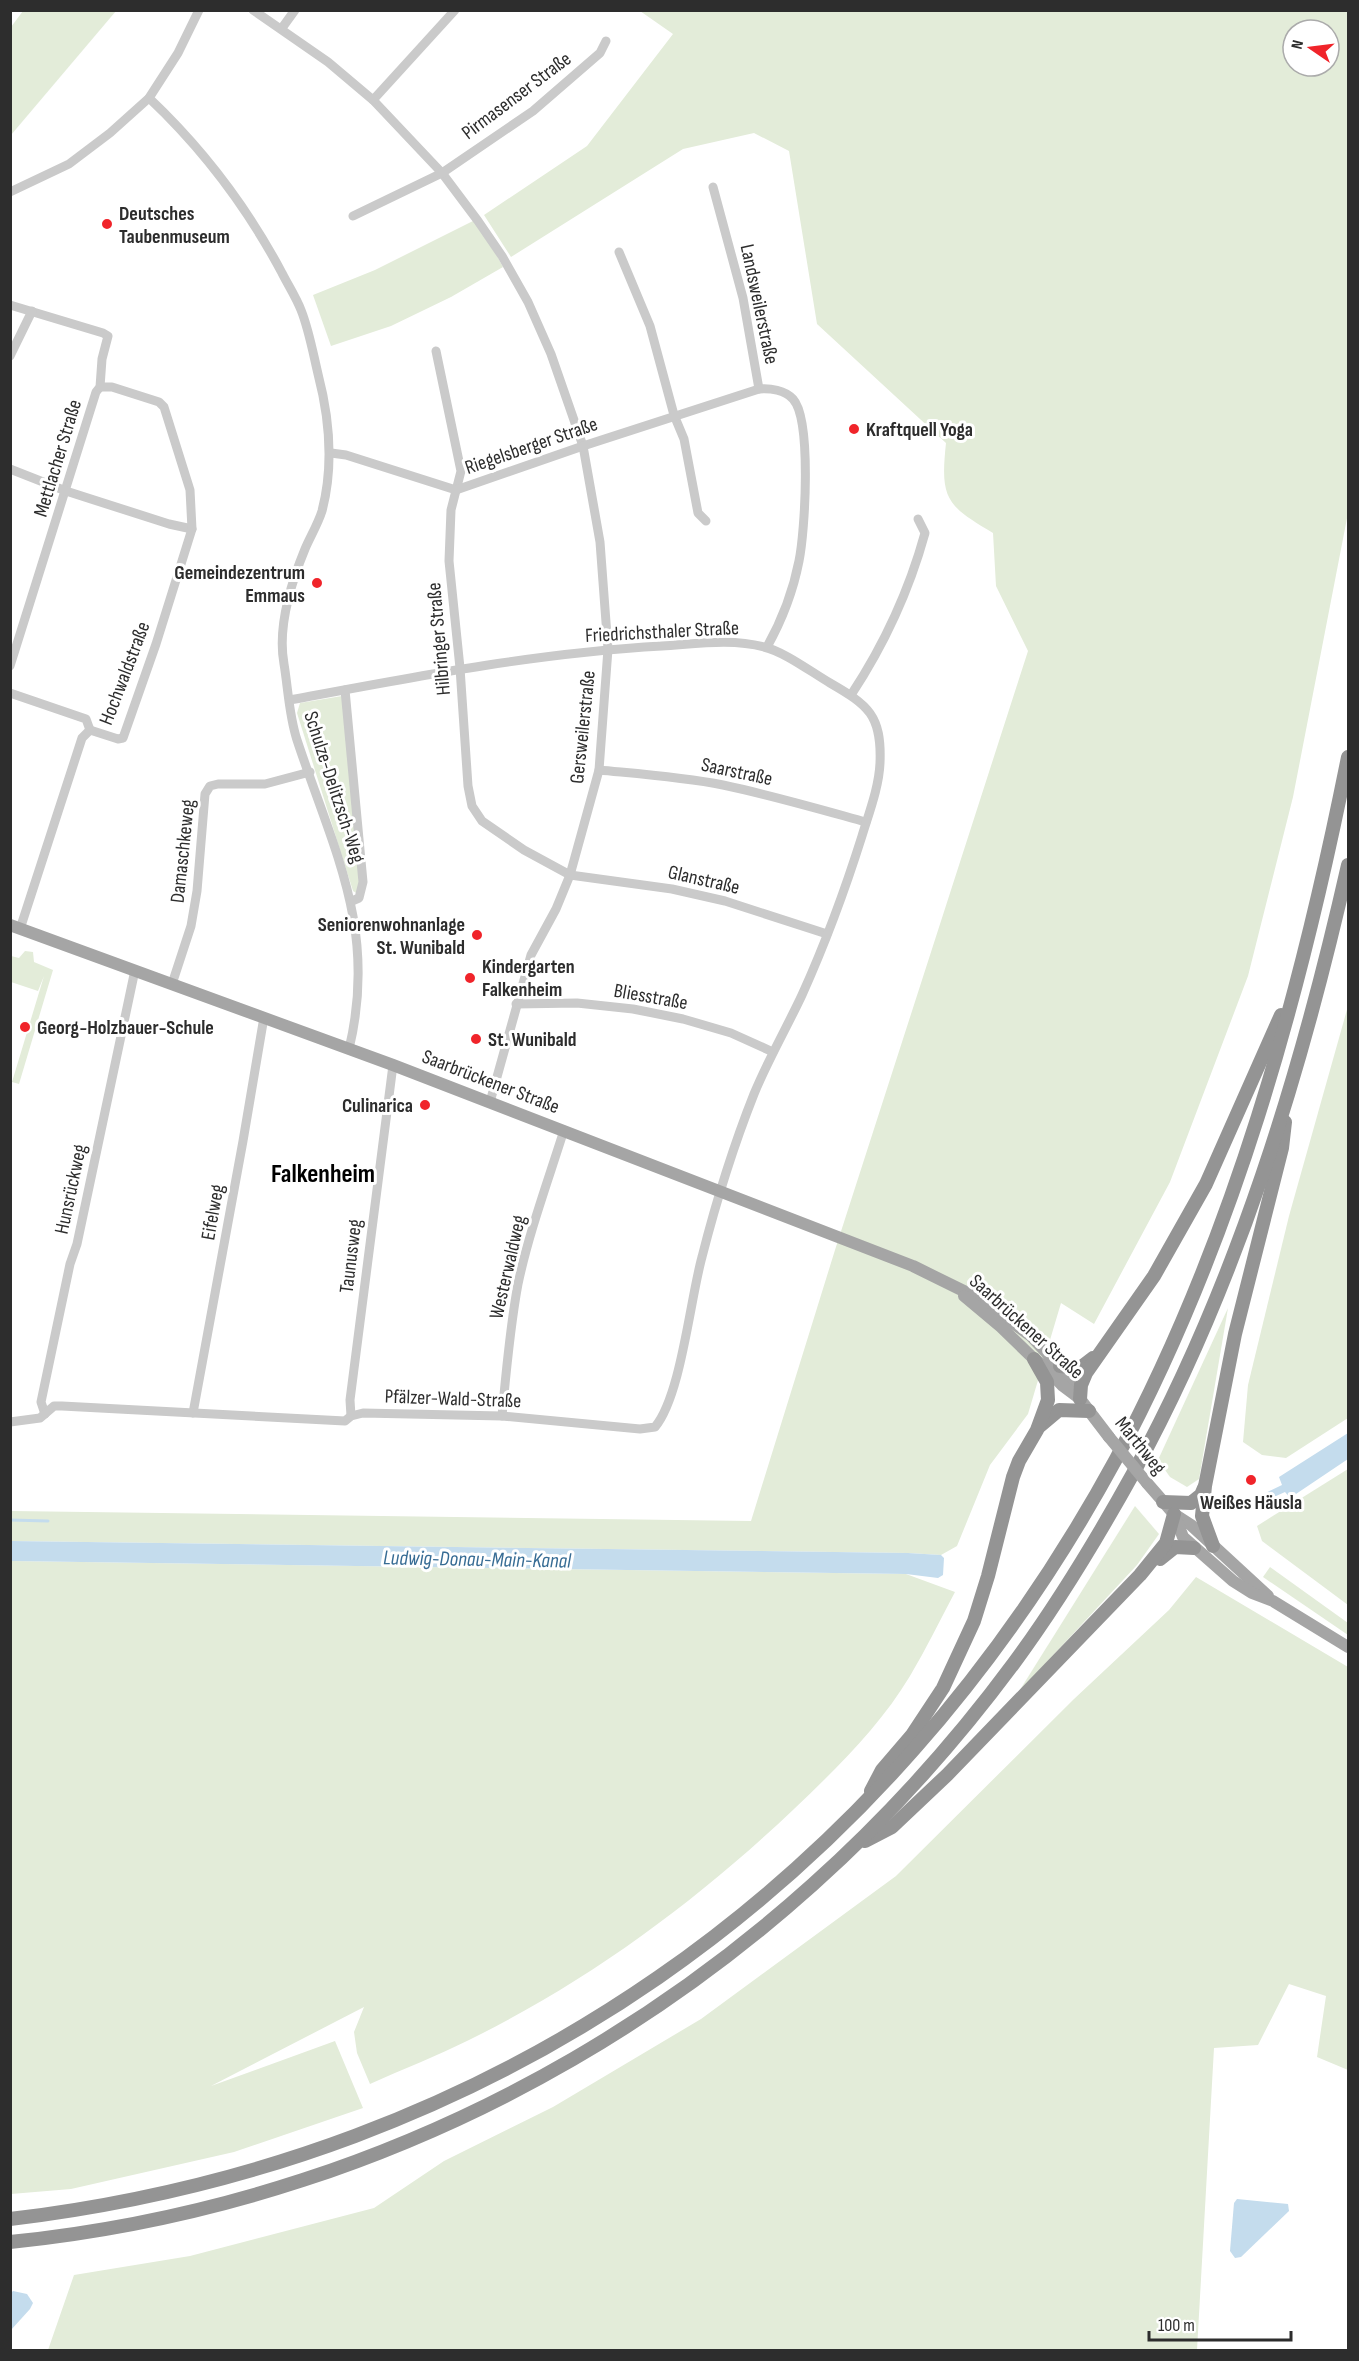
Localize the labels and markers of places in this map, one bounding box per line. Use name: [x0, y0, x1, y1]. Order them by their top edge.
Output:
place label: Deutsches Taubenmuseum: [119, 202, 230, 249]
marker: Deutsches Taubenmuseum: [100, 217, 114, 231]
place label: Kraftquell Yoga: [866, 418, 973, 442]
marker: Kraftquell Yoga: [847, 422, 861, 436]
place label: Gemeindezentrum Emmaus: [174, 561, 305, 608]
marker: Gemeindezentrum Emmaus: [310, 576, 324, 590]
place label: Seniorenwohnanlage St. Wunibald: [318, 913, 465, 960]
marker: Seniorenwohnanlage St. Wunibald: [470, 928, 484, 942]
place label: Kindergarten Falkenheim: [482, 955, 575, 1002]
marker: Kindergarten Falkenheim: [463, 971, 477, 985]
place label: Georg-Holzbauer-Schule: [37, 1016, 214, 1040]
marker: Georg-Holzbauer-Schule: [18, 1020, 32, 1034]
place label: St. Wunibald: [488, 1028, 577, 1052]
marker: St. Wunibald: [469, 1032, 483, 1046]
place label: Culinarica: [342, 1094, 413, 1118]
marker: Culinarica: [418, 1098, 432, 1112]
marker: Weißes Häusla: [1244, 1473, 1258, 1487]
place label: Weißes Häusla: [1200, 1491, 1302, 1515]

